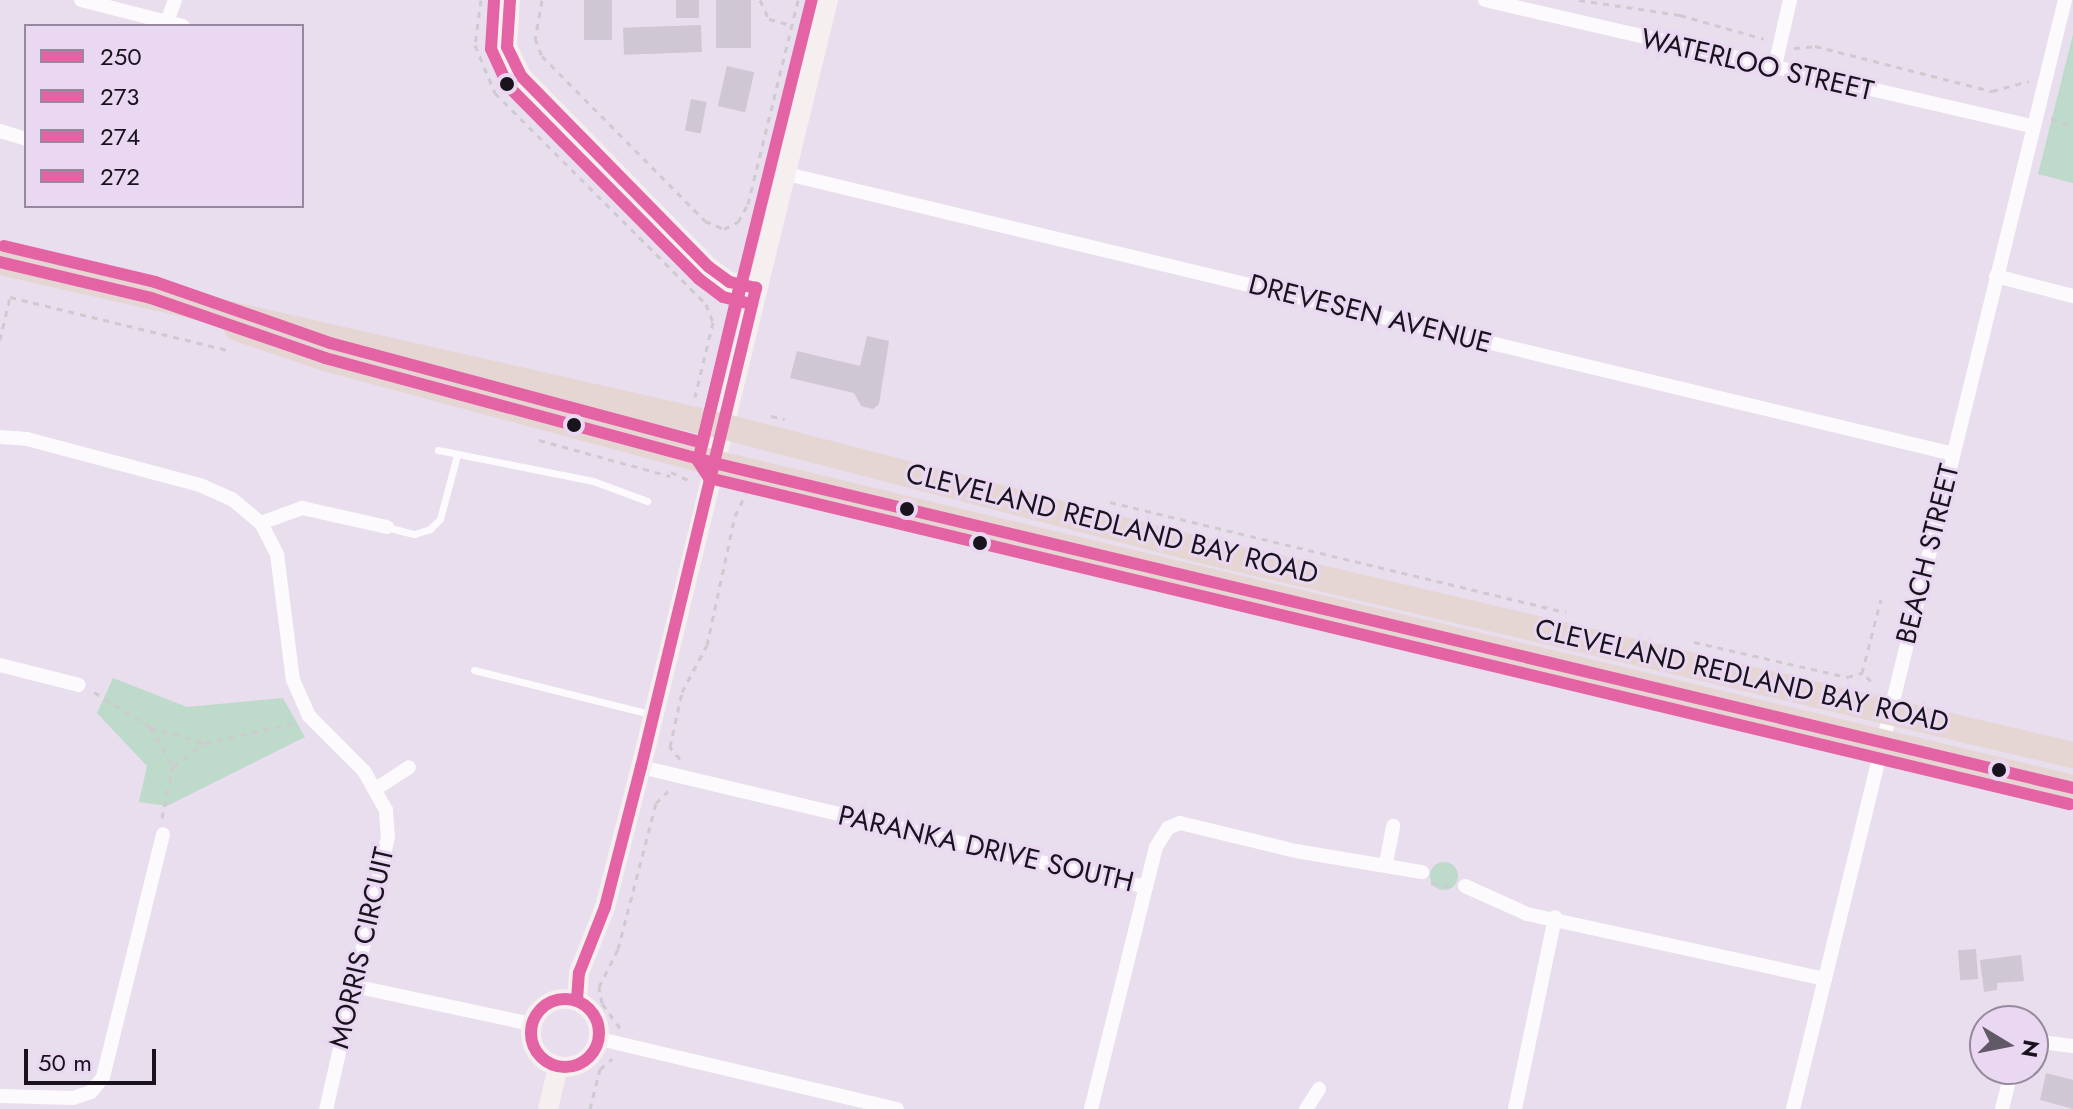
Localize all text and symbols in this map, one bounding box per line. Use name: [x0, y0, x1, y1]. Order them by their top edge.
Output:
street label: WATERLOO STREET: [1637, 22, 1877, 108]
legend: [24, 24, 304, 208]
text: 250: [100, 39, 142, 74]
unlabelled marker: [499, 76, 515, 92]
text: 273: [100, 79, 139, 114]
text: 274: [100, 119, 140, 154]
text: 272: [100, 159, 140, 194]
street label: DREVESEN AVENUE: [1245, 268, 1495, 360]
unlabelled marker: [566, 417, 582, 433]
street label: CLEVELAND REDLAND BAY ROAD: [902, 456, 1322, 592]
street label: BEACH STREET: [1889, 461, 1967, 647]
unlabelled marker: [899, 501, 915, 517]
unlabelled marker: [972, 535, 988, 551]
street label: CLEVELAND REDLAND BAY ROAD: [1532, 612, 1952, 740]
unlabelled marker: [1991, 762, 2007, 778]
street label: PARANKA DRIVE SOUTH: [835, 799, 1137, 899]
street label: MORRIS CIRCUIT: [323, 844, 401, 1052]
north arrow: [1969, 1005, 2049, 1085]
scale bar: [28, 1033, 160, 1083]
text: N: [2013, 1037, 2048, 1060]
text: 50 m: [38, 1045, 92, 1080]

